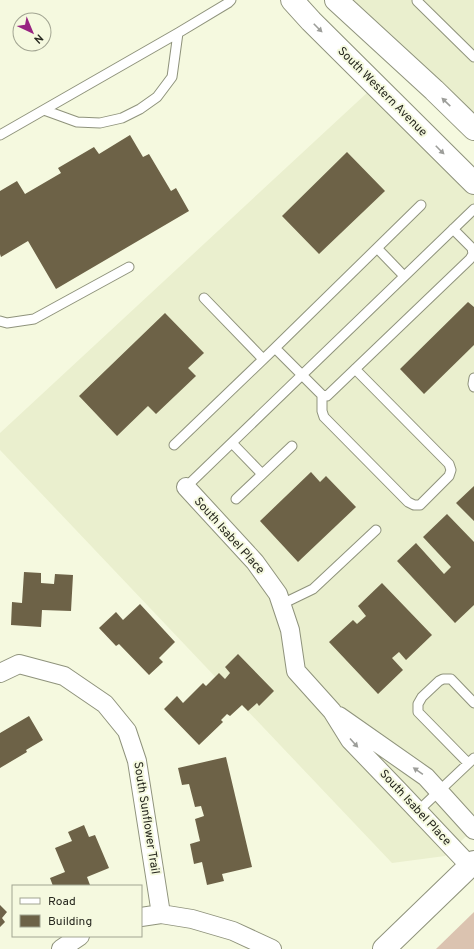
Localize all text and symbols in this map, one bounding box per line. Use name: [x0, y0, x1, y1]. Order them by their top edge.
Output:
north arrow: [12, 12, 52, 52]
one-way arrow: [314, 23, 323, 33]
text: N: [31, 31, 46, 46]
street label: South Western Avenue: [334, 44, 430, 140]
one-way arrow: [441, 97, 451, 107]
one-way arrow: [435, 145, 445, 155]
street label: South Isabel Place: [190, 494, 268, 578]
one-way arrow: [349, 738, 358, 748]
street label: South Sunflower Trail: [129, 761, 163, 875]
street label: South Isabel Place: [376, 767, 454, 849]
one-way arrow: [413, 767, 423, 775]
legend: [12, 885, 142, 937]
text: Road: [48, 894, 76, 910]
text: Building: [48, 914, 92, 930]

